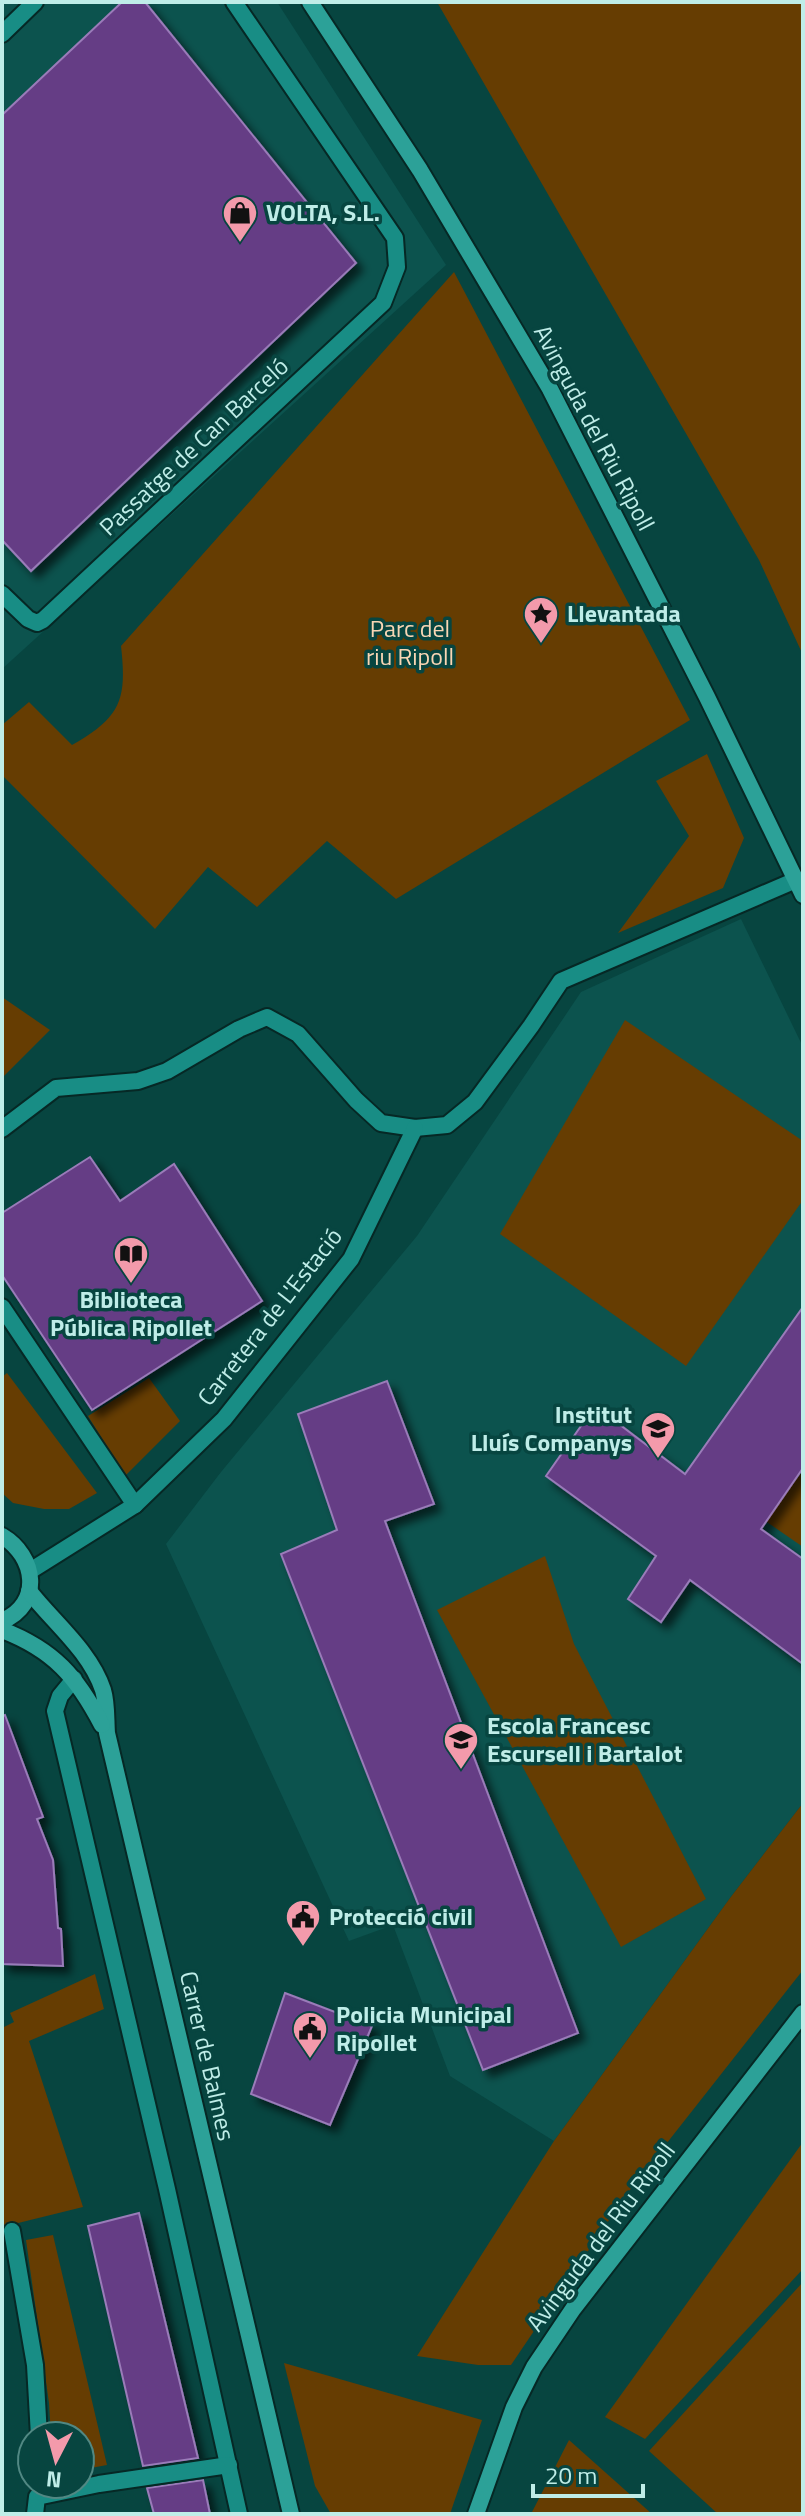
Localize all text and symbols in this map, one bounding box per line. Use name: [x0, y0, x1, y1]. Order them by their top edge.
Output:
shop icon: VOLTA, S.L.: [221, 194, 259, 244]
place label: VOLTA, S.L.: [266, 194, 380, 230]
street label: Avinguda del Riu Ripoll: [525, 318, 664, 537]
street label: Passatge de Can Barceló: [91, 349, 296, 544]
place icon: Llevantada: [522, 595, 560, 645]
place label: Llevantada: [567, 595, 681, 631]
park label: Parc del riu Ripoll: [366, 610, 454, 674]
street label: Carretera de L'Estació: [188, 1220, 350, 1413]
library icon: Biblioteca Pública Ripollet: [112, 1235, 150, 1285]
place label: Biblioteca Pública Ripollet: [50, 1281, 212, 1345]
place label: Institut Lluís Companys: [471, 1396, 632, 1460]
school or university icon: Institut Lluís Companys: [639, 1410, 677, 1460]
place label: Escola Francesc Escursell i Bartalot: [487, 1707, 683, 1771]
school or university icon: Escola Francesc Escursell i Bartalot: [442, 1721, 480, 1771]
public building icon: Protecció civil: [284, 1898, 322, 1948]
place label: Protecció civil: [329, 1898, 473, 1934]
street label: Carrer de Balmes: [171, 1967, 245, 2144]
place label: Policia Municipal Ripollet: [336, 1996, 512, 2060]
public building icon: Policia Municipal Ripollet: [291, 2010, 329, 2060]
street label: Avinguda del Riu Ripoll: [517, 2134, 683, 2339]
north arrow: [16, 2420, 96, 2500]
scale bar: [533, 2448, 643, 2498]
text: 20 m: [545, 2457, 597, 2493]
text: N: [45, 2462, 63, 2498]

